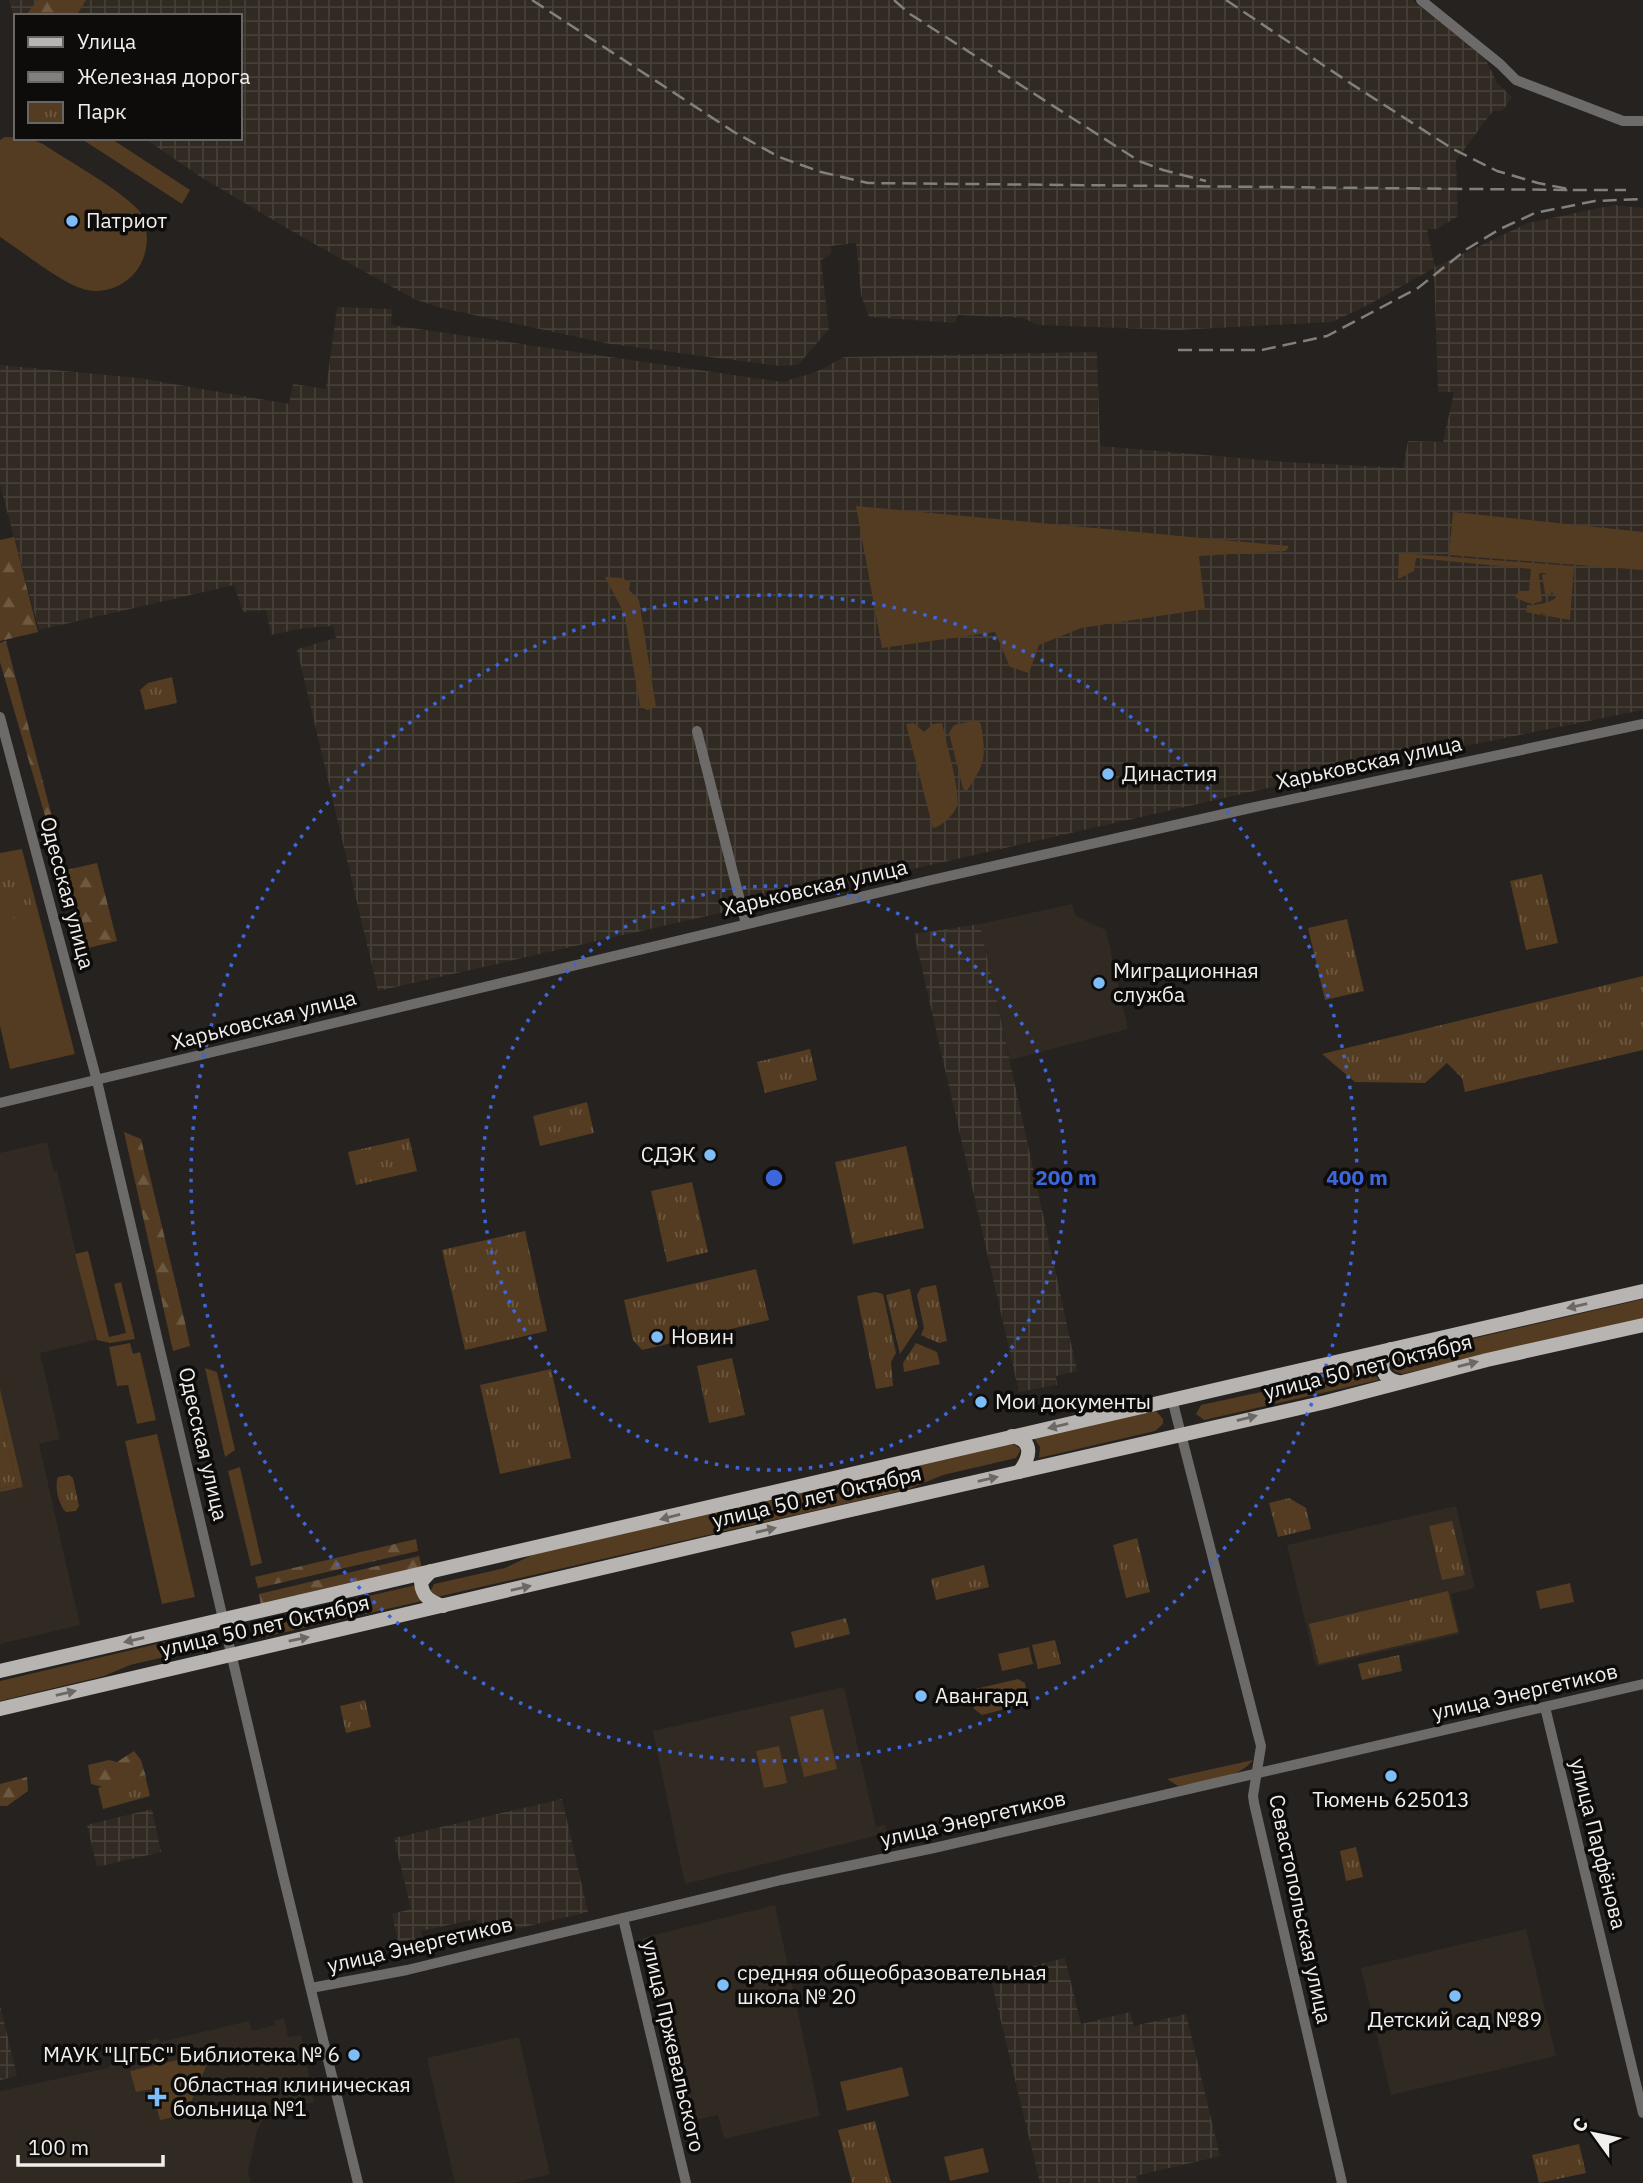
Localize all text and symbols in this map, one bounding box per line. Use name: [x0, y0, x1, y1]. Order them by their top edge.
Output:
legend: [14, 14, 242, 140]
text: Улица: [77, 27, 136, 55]
text: Железная дорога: [77, 62, 250, 90]
text: Парк: [77, 97, 127, 125]
place label: Патриот: [86, 206, 167, 234]
marker: Патриот: [64, 213, 80, 229]
street label: Харьковская улица: [1273, 729, 1464, 795]
place label: Династия: [1122, 759, 1217, 787]
marker: Династия: [1100, 766, 1116, 782]
street label: Одесская улица: [34, 813, 102, 972]
street label: Харьковская улица: [719, 852, 910, 922]
place label: Миграционная служба: [1113, 956, 1259, 1008]
marker: Миграционная служба: [1091, 975, 1107, 991]
street label: Харьковская улица: [169, 983, 359, 1055]
place label: СДЭК: [641, 1140, 696, 1168]
marker: СДЭК: [702, 1147, 718, 1163]
text: 200 m: [1035, 1163, 1097, 1191]
text: 400 m: [1326, 1163, 1388, 1191]
centre of rings: [762, 1166, 786, 1190]
one-way arrow: [1566, 1301, 1588, 1312]
place label: Новин: [671, 1322, 734, 1350]
street label: улица 50 лет Октября: [1261, 1327, 1475, 1405]
marker: Новин: [649, 1329, 665, 1345]
one-way arrow: [1457, 1358, 1479, 1369]
street label: Одесская улица: [173, 1364, 235, 1523]
place label: Мои документы: [995, 1387, 1151, 1415]
marker: Мои документы: [973, 1394, 989, 1410]
one-way arrow: [1236, 1413, 1258, 1424]
one-way arrow: [1047, 1421, 1069, 1432]
street label: улица 50 лет Октября: [709, 1458, 924, 1534]
one-way arrow: [977, 1473, 999, 1484]
one-way arrow: [659, 1512, 681, 1523]
one-way arrow: [755, 1524, 777, 1535]
one-way arrow: [510, 1582, 532, 1593]
street label: улица 50 лет Октября: [157, 1587, 372, 1663]
one-way arrow: [288, 1634, 310, 1645]
one-way arrow: [123, 1635, 145, 1646]
street label: улица Энергетиков: [1429, 1656, 1620, 1726]
place label: Авангард: [935, 1681, 1028, 1709]
one-way arrow: [55, 1687, 77, 1698]
marker: Авангард: [913, 1688, 929, 1704]
street label: улица Парфёнова: [1564, 1755, 1634, 1932]
marker: Тюмень 625013: [1383, 1768, 1399, 1784]
street label: улица Энергетиков: [877, 1783, 1068, 1853]
place label: Тюмень 625013: [1312, 1785, 1470, 1813]
street label: Севастопольская улица: [1263, 1792, 1339, 2026]
street label: улица Энергетиков: [324, 1909, 515, 1979]
street label: улица Пржевальского: [636, 1937, 712, 2155]
place label: средняя общеобразовательная школа № 20: [737, 1958, 1047, 2010]
marker: средняя общеобразовательная школа № 20: [715, 1977, 731, 1993]
marker: Детский сад №89: [1447, 1988, 1463, 2004]
place label: Детский сад №89: [1368, 2005, 1542, 2033]
place label: МАУК "ЦГБС" Библиотека № 6: [43, 2040, 340, 2068]
marker: МАУК "ЦГБС" Библиотека № 6: [346, 2047, 362, 2063]
place label: Областная клиническая больница №1: [173, 2070, 411, 2122]
marker: Областная клиническая больница №1: [147, 2087, 167, 2107]
north arrow: [1559, 2099, 1629, 2169]
text: С: [1566, 2113, 1593, 2136]
scale bar: [18, 2124, 163, 2168]
text: 100 m: [28, 2133, 89, 2161]

